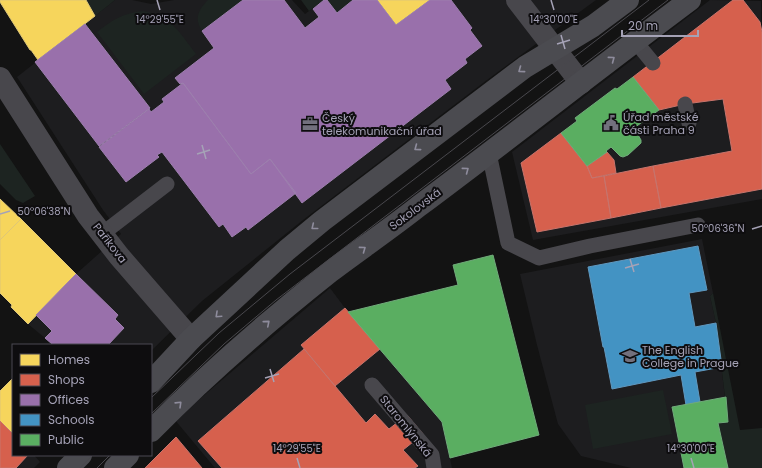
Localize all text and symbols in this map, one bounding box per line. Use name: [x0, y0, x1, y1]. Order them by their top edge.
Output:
text: 14°29'55"E: [136, 12, 184, 27]
text: 14°30'00"E: [530, 12, 578, 27]
scale bar: [622, 12, 698, 38]
text: 20 m: [628, 17, 658, 34]
one-way arrow: [607, 57, 614, 64]
one-way arrow: [518, 65, 525, 72]
place label: Úřad městské části Praha 9: [623, 109, 699, 138]
place label: Český telekomunikační úřad: [322, 110, 442, 139]
public building icon: Úřad městské části Praha 9: [602, 114, 620, 132]
office icon: Český telekomunikační úřad: [301, 115, 319, 133]
one-way arrow: [415, 143, 422, 150]
one-way arrow: [462, 168, 469, 175]
street label: Sokolovská: [386, 184, 444, 234]
text: 50°06'38"N: [17, 204, 71, 219]
street label: Paříkova: [89, 220, 131, 266]
text: 50°06'36"N: [691, 221, 745, 236]
one-way arrow: [312, 222, 319, 229]
one-way arrow: [358, 246, 365, 253]
one-way arrow: [215, 310, 223, 317]
one-way arrow: [263, 321, 270, 328]
place label: The English College in Prague: [642, 342, 739, 371]
legend: [12, 344, 152, 456]
school or university icon: The English College in Prague: [621, 347, 639, 365]
text: Homes: [48, 351, 90, 368]
text: Shops: [48, 371, 85, 388]
text: Offices: [48, 391, 89, 408]
street label: Staromlýnská: [376, 392, 436, 460]
one-way arrow: [174, 401, 182, 409]
text: Schools: [48, 411, 95, 428]
text: Public: [48, 431, 84, 448]
text: 14°29'55"E: [273, 441, 321, 456]
text: 14°30'00"E: [667, 441, 715, 456]

